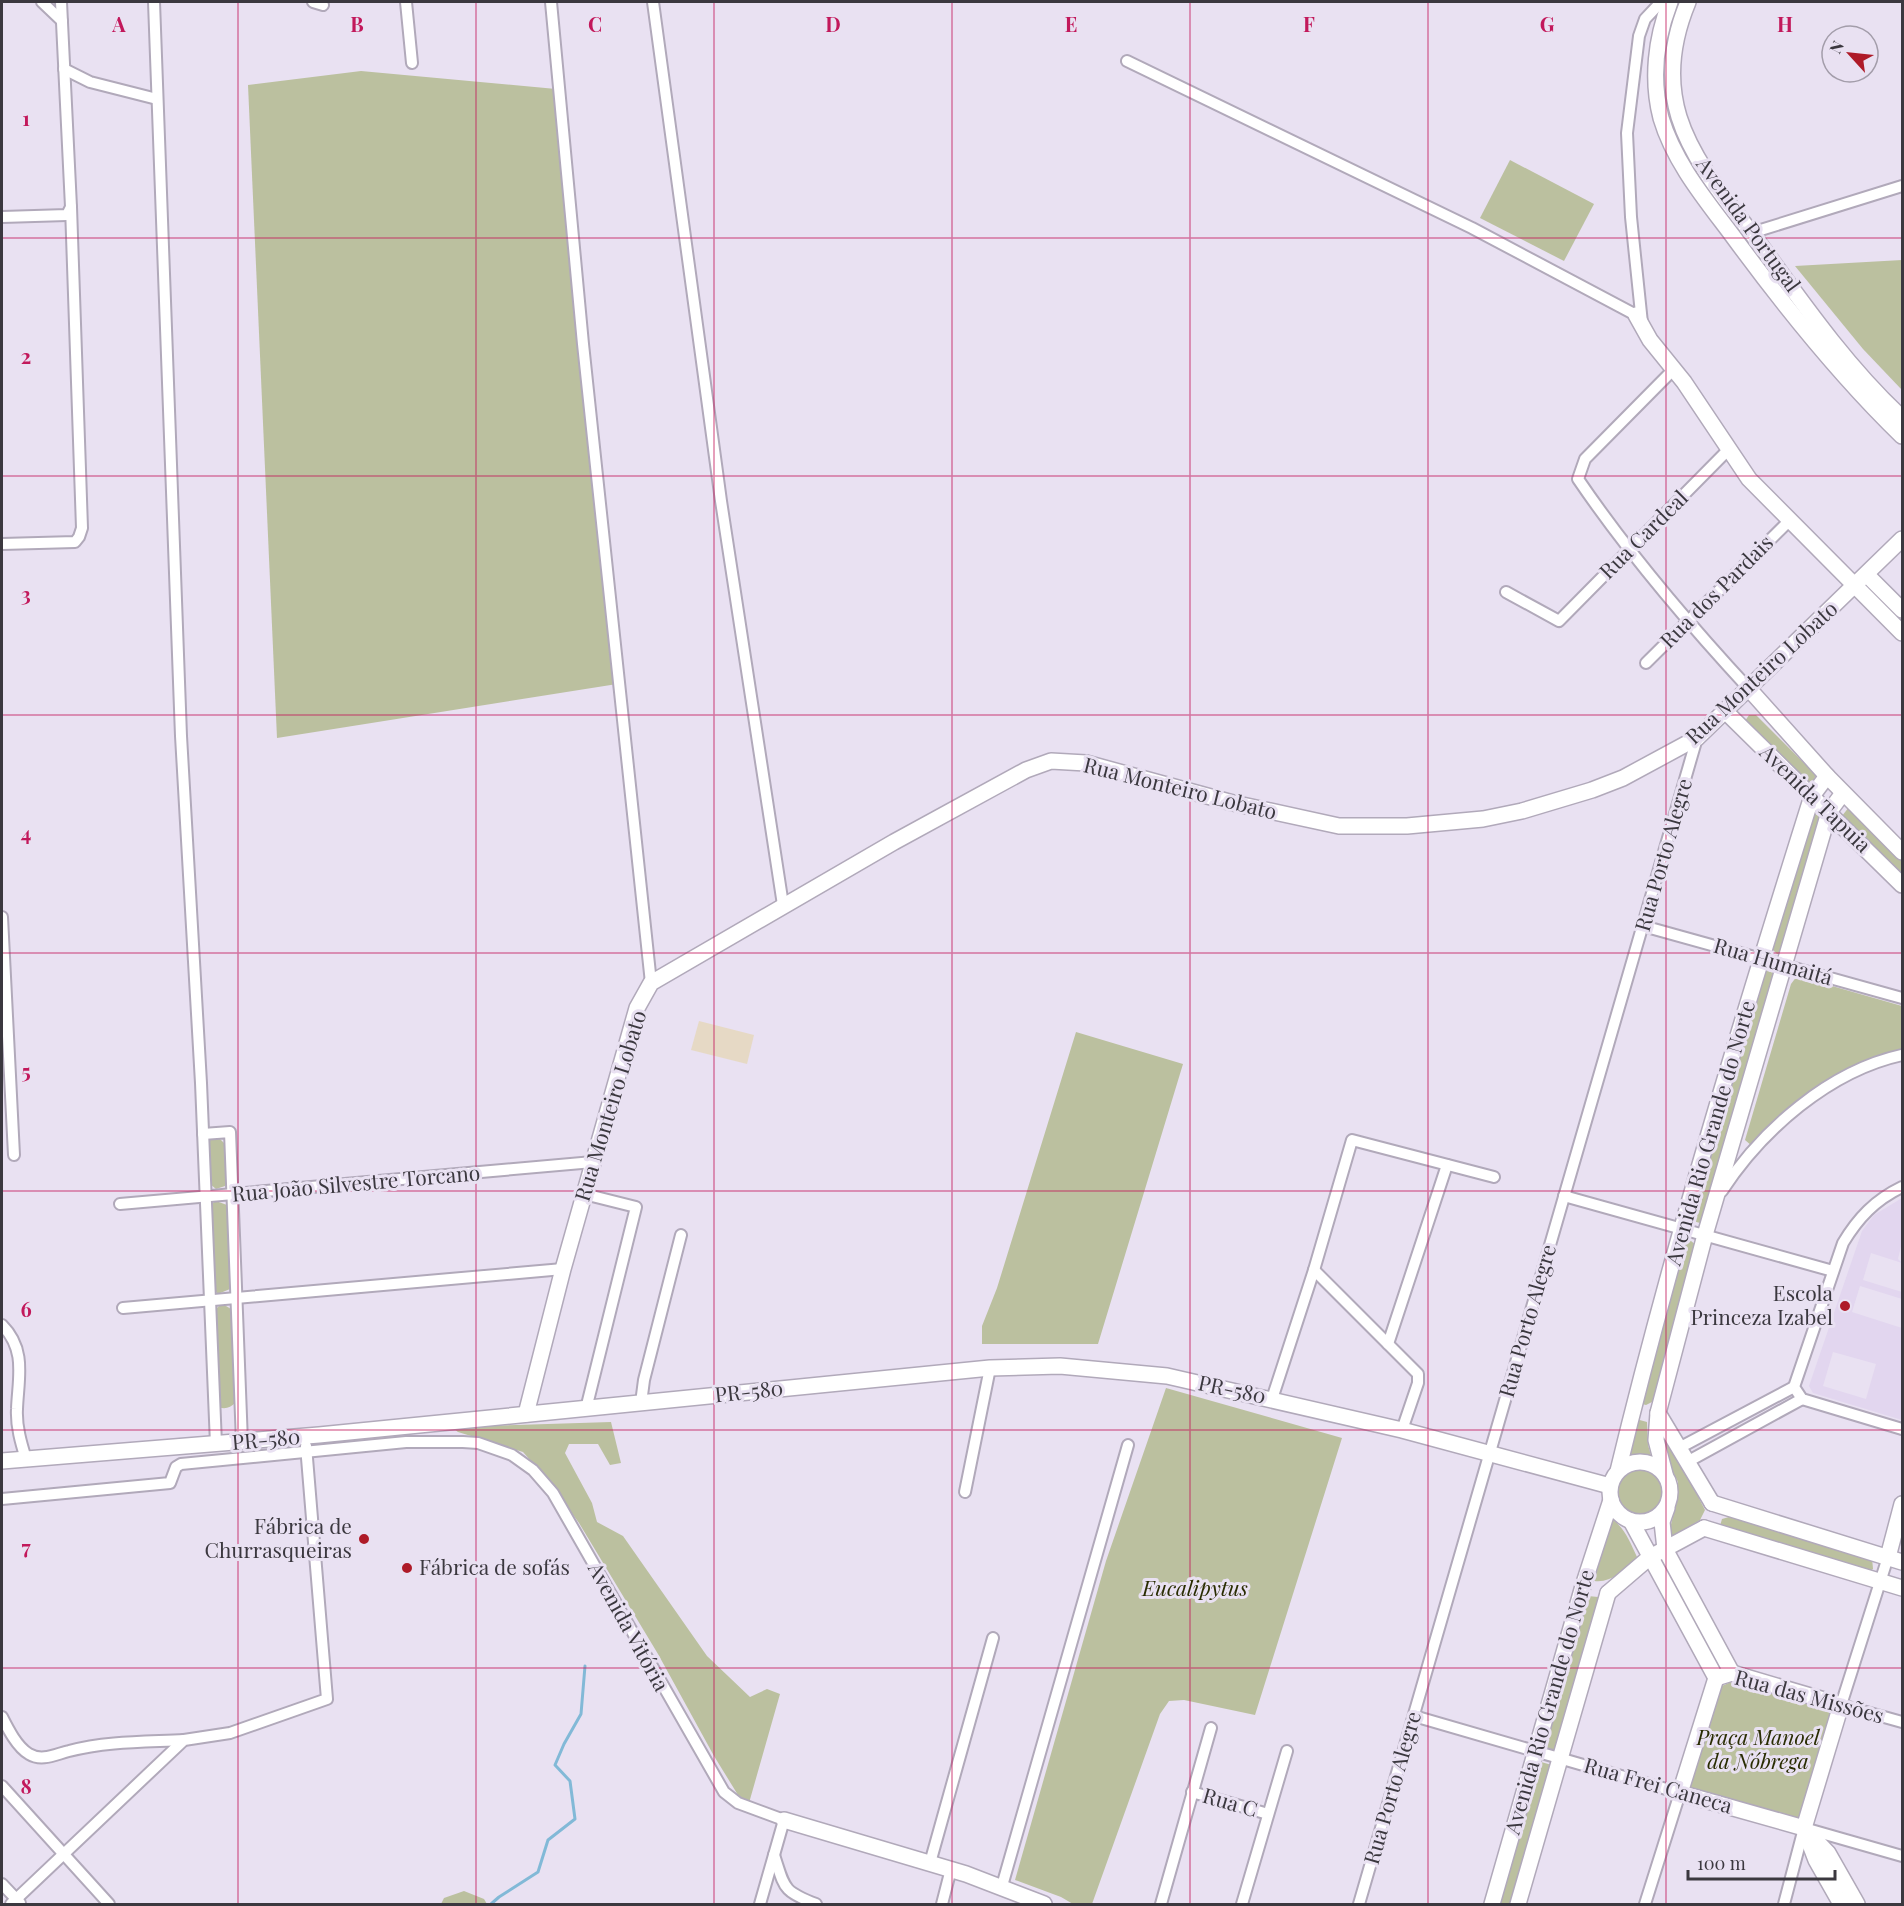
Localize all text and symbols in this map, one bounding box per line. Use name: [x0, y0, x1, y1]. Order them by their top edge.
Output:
text: A: [111, 10, 126, 37]
text: B: [350, 10, 364, 37]
text: C: [588, 10, 602, 37]
text: D: [825, 10, 841, 37]
text: E: [1065, 10, 1077, 37]
text: F: [1303, 10, 1315, 37]
text: G: [1540, 10, 1555, 37]
text: H: [1777, 10, 1793, 37]
north arrow: [1820, 24, 1880, 84]
text: N: [1824, 37, 1848, 57]
text: 1: [22, 104, 30, 131]
street label: Avenida Portugal: [1691, 150, 1808, 297]
text: 2: [21, 342, 31, 369]
street label: Rua Cardeal: [1592, 483, 1693, 584]
street label: Rua dos Pardais: [1653, 528, 1778, 653]
text: 3: [21, 580, 31, 607]
street label: Rua Monteiro Lobato: [1679, 594, 1843, 749]
street label: Avenida Tapuia: [1754, 737, 1878, 858]
street label: Rua Monteiro Lobato: [1081, 750, 1280, 825]
street label: Rua Porto Alegre: [1627, 775, 1697, 934]
text: 4: [21, 819, 31, 846]
street label: Rua Humaitá: [1711, 930, 1837, 991]
street label: Avenida Rio Grande do Norte: [1658, 997, 1760, 1269]
street label: Rua Monteiro Lobato: [567, 1007, 651, 1204]
text: 5: [21, 1057, 31, 1084]
street label: Rua João Silvestre Torcano: [231, 1157, 481, 1207]
street label: Rua Porto Alegre: [1491, 1241, 1561, 1400]
place label: Escola Princeza Izabel: [1690, 1278, 1834, 1330]
text: 6: [20, 1295, 32, 1322]
marker: Escola Princeza Izabel: [1838, 1299, 1852, 1313]
street label: PR-580: [1196, 1367, 1269, 1409]
street label: PR-580: [713, 1373, 784, 1408]
street label: PR-580: [230, 1421, 301, 1455]
place label: Fábrica de Churrasqueiras: [204, 1511, 352, 1563]
marker: Fábrica de Churrasqueiras: [357, 1532, 371, 1546]
text: 7: [21, 1533, 31, 1560]
place label: Fábrica de sofás: [419, 1552, 570, 1580]
street label: Avenida Vitória: [582, 1556, 677, 1696]
marker: Fábrica de sofás: [400, 1561, 414, 1575]
street label: Avenida Rio Grande do Norte: [1497, 1566, 1599, 1838]
park label: Eucalipytus: [1141, 1573, 1248, 1601]
street label: Rua das Missões: [1732, 1662, 1887, 1728]
street label: Rua Porto Alegre: [1356, 1708, 1426, 1867]
park label: Praça Manoel da Nóbrega: [1695, 1722, 1821, 1774]
street label: Rua Frei Caneca: [1581, 1750, 1736, 1819]
text: 8: [20, 1772, 32, 1799]
street label: Rua C: [1200, 1780, 1261, 1822]
scale bar: [1688, 1843, 1835, 1881]
text: 100 m: [1697, 1851, 1746, 1875]

